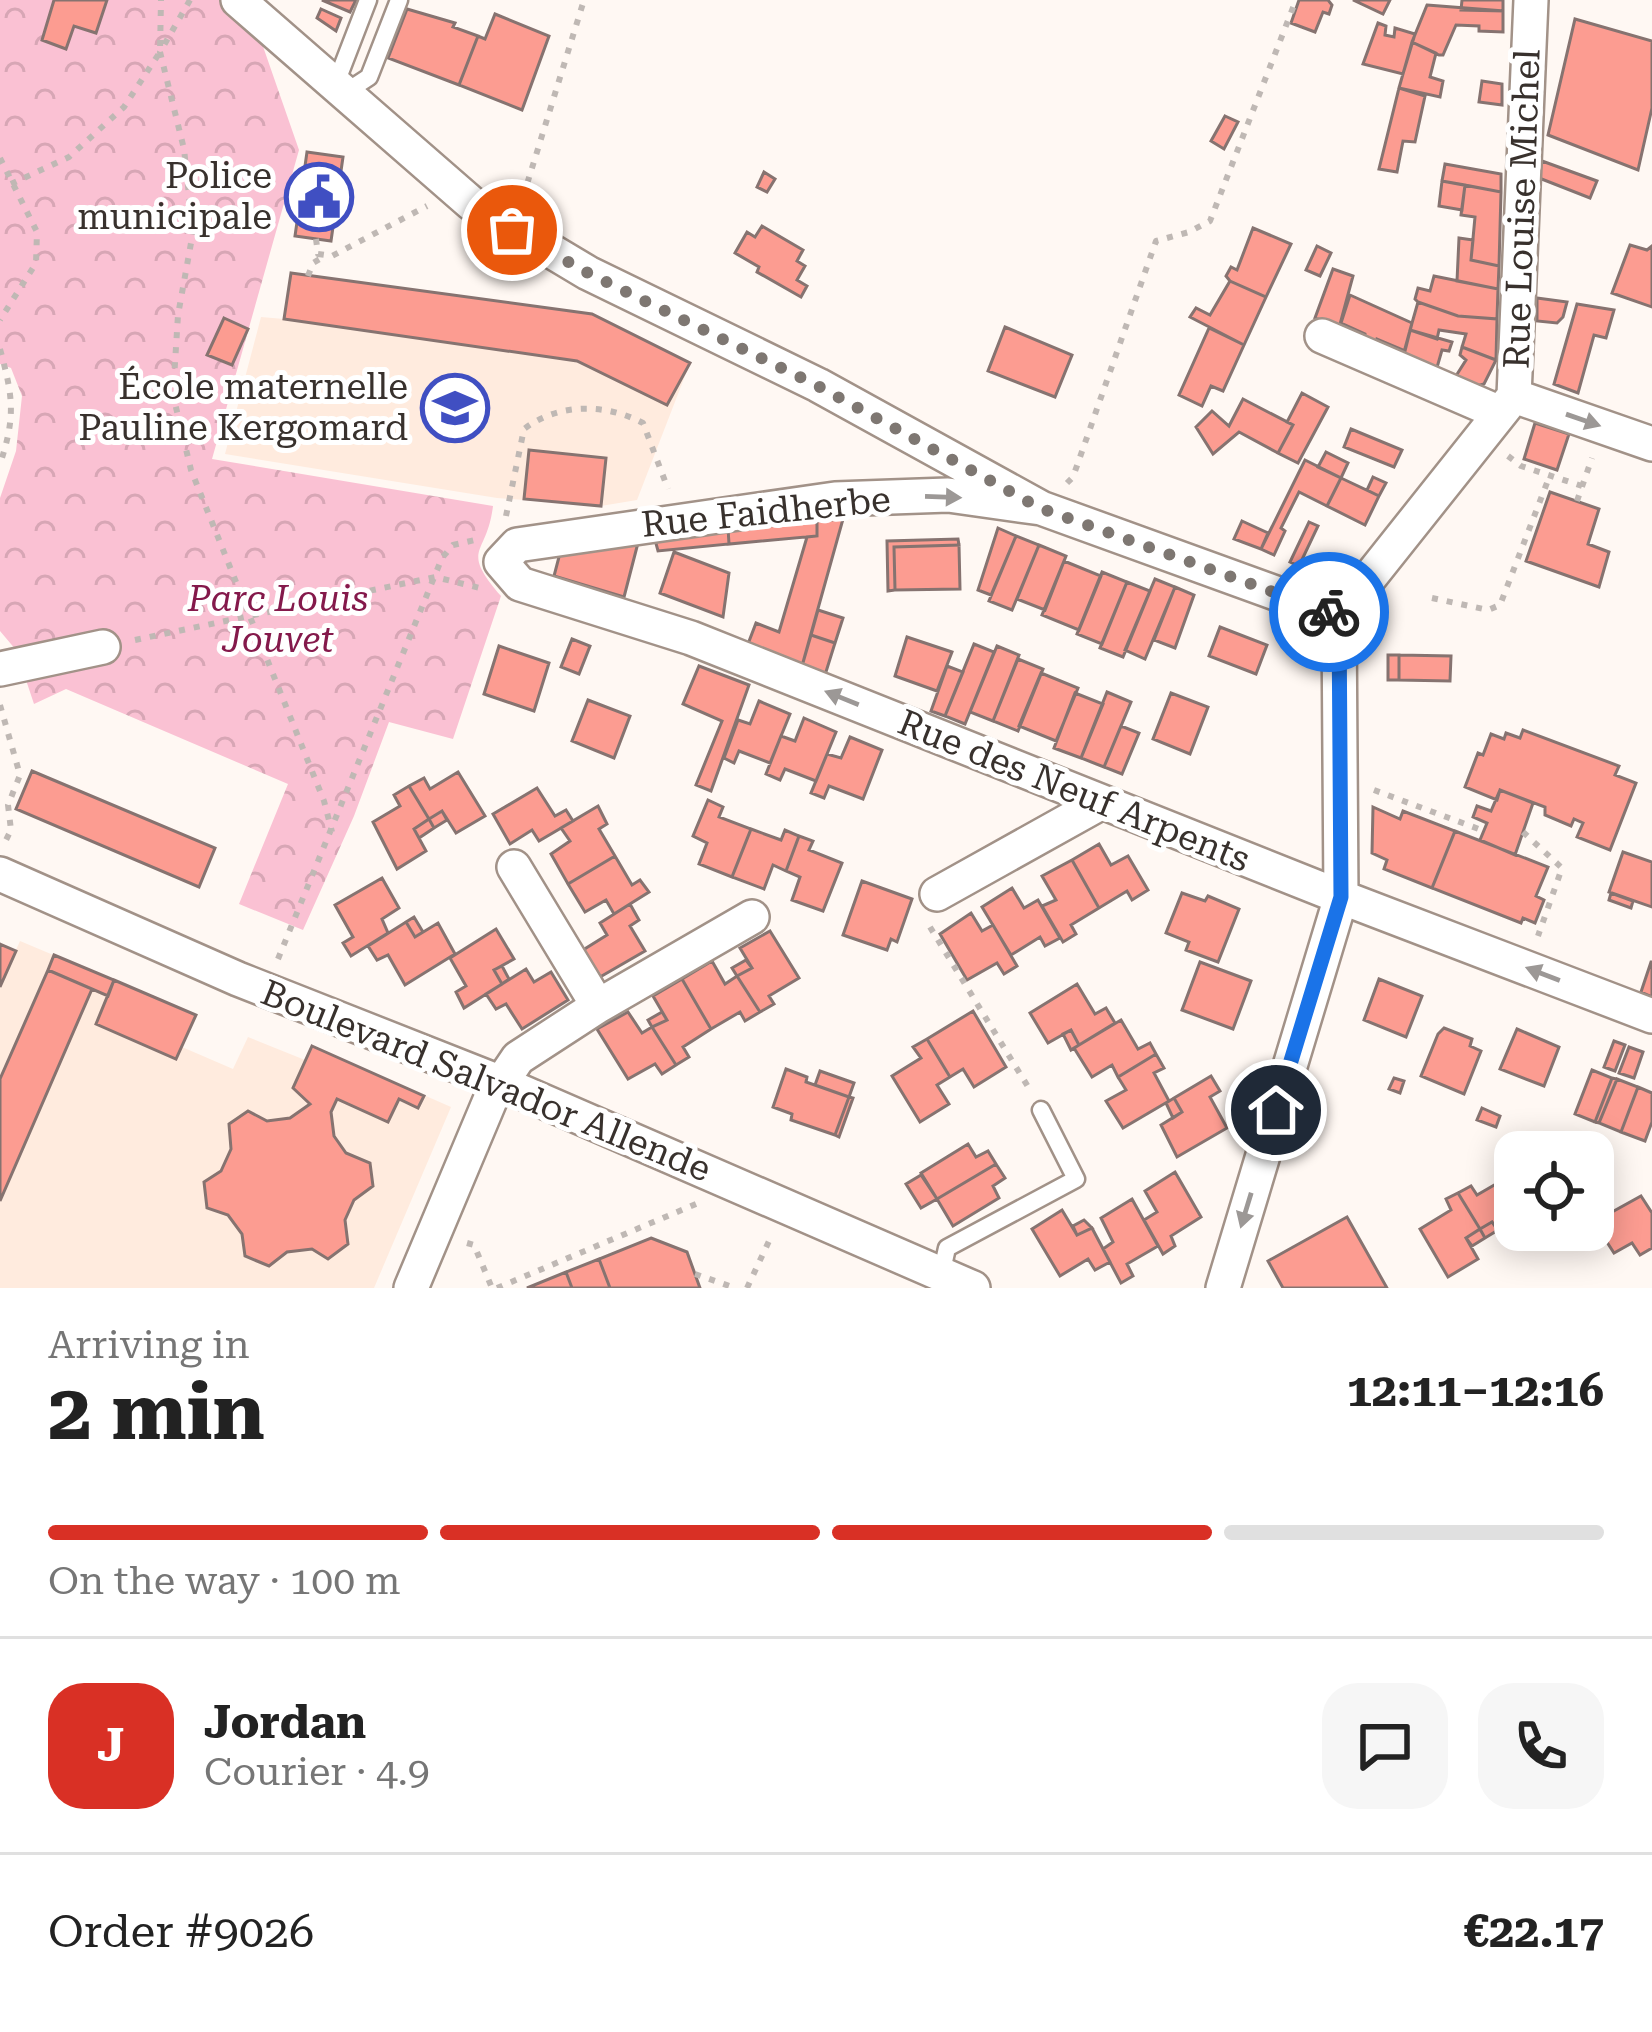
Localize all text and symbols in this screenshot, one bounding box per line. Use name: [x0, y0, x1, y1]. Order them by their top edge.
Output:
street label: Rue Louise Michel: [1495, 48, 1549, 370]
place label: Police municipale: [77, 155, 272, 238]
public building icon: Police municipale: [284, 162, 354, 232]
pin: [461, 179, 563, 281]
icon: bag: [479, 197, 545, 263]
place label: École maternelle Pauline Kergomard: [78, 365, 408, 449]
school or university icon: École maternelle Pauline Kergomard: [420, 373, 490, 443]
one-way arrow: [1565, 412, 1601, 430]
street label: Rue Faidherbe: [639, 478, 893, 546]
one-way arrow: [924, 487, 962, 506]
courier: [1269, 552, 1389, 672]
park label: Parc Louis Jouvet: [187, 578, 368, 661]
icon: bike: [1296, 579, 1362, 645]
one-way arrow: [824, 688, 860, 707]
street label: Rue des Neuf Arpents: [892, 701, 1256, 881]
one-way arrow: [1524, 963, 1560, 982]
street label: Boulevard Salvador Allende: [255, 971, 717, 1191]
pin: [1225, 1059, 1327, 1161]
icon: home: [1243, 1077, 1309, 1143]
map controls: [1494, 1131, 1614, 1251]
button: locate: [1494, 1131, 1614, 1251]
one-way arrow: [1236, 1192, 1254, 1229]
text: Arriving in: [48, 1322, 250, 1368]
text: 12:11–12:16: [1347, 1364, 1604, 1417]
text: 2 min: [48, 1367, 265, 1458]
text: On the way · 100 m: [48, 1558, 400, 1604]
button: chat: [1322, 1683, 1448, 1809]
button: phone: [1478, 1683, 1604, 1809]
text: Jordan: [204, 1696, 366, 1749]
text: J: [97, 1719, 125, 1772]
text: Courier · 4.9: [204, 1749, 430, 1795]
text: Order #9026: [48, 1905, 314, 1958]
text: €22.17: [1464, 1905, 1604, 1958]

